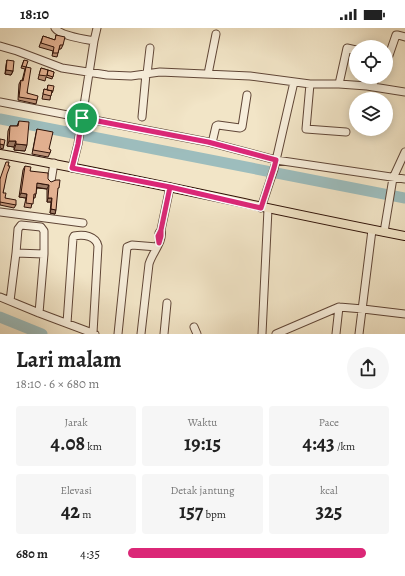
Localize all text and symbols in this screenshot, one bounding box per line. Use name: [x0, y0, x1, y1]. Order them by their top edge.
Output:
text: 18:10: [20, 4, 49, 24]
map controls: [349, 40, 393, 136]
button: locate: [349, 40, 393, 84]
button: layers: [349, 92, 393, 136]
pin: [65, 101, 99, 135]
icon: arrive: [71, 107, 93, 129]
text: Lari malam: [16, 345, 122, 375]
button: share: [347, 347, 389, 389]
text: 18:10 · 6 × 680 m: [16, 375, 99, 392]
text: Jarak: [65, 415, 88, 430]
text: Waktu: [188, 415, 217, 430]
text: Pace: [319, 415, 339, 430]
text: 4.08: [50, 430, 85, 457]
text: 19:15: [184, 430, 221, 457]
text: 4:43: [303, 430, 335, 457]
text: km: [85, 439, 102, 454]
text: /km: [335, 439, 355, 454]
text: Elevasi: [60, 483, 92, 498]
text: Detak jantung: [170, 483, 235, 498]
text: kcal: [320, 483, 338, 498]
text: 42: [61, 498, 80, 525]
text: 157: [179, 498, 203, 525]
text: 325: [315, 498, 342, 525]
text: m: [80, 507, 91, 522]
text: bpm: [203, 507, 226, 522]
text: 680 m: [16, 545, 48, 562]
text: 4:35: [80, 545, 100, 562]

